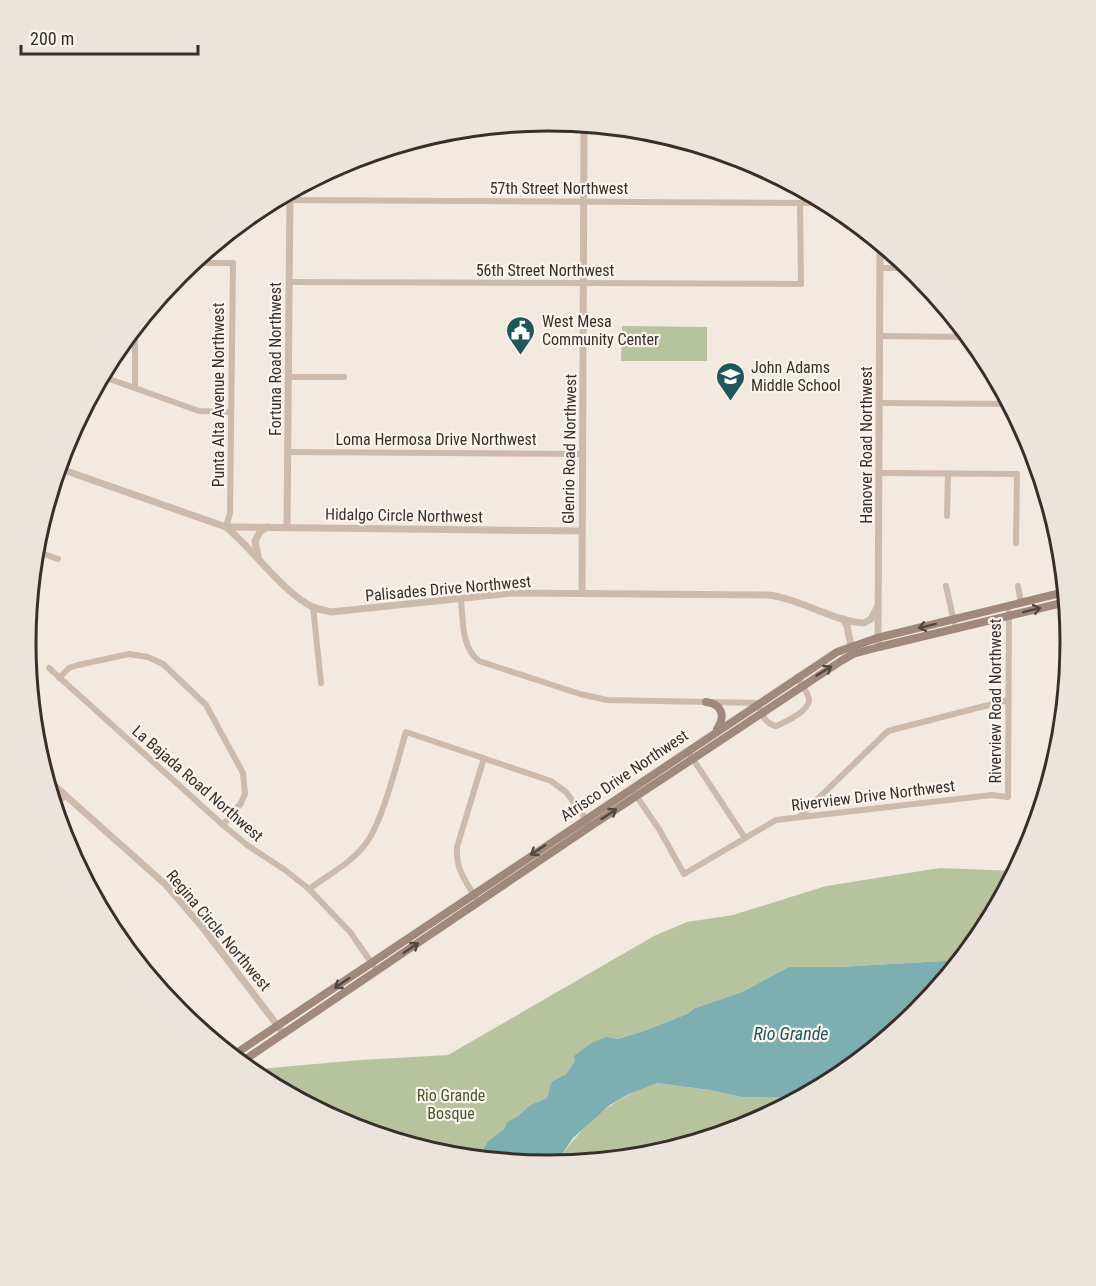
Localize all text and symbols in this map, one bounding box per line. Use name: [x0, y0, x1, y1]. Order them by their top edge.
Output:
scale bar: [21, 18, 198, 56]
text: 200 m: [30, 28, 74, 49]
street label: 57th Street Northwest: [490, 179, 629, 198]
street label: 56th Street Northwest: [476, 261, 615, 280]
street label: Fortuna Road Northwest: [266, 282, 285, 436]
street label: Punta Alta Avenue Northwest: [209, 302, 228, 487]
place label: West Mesa Community Center: [542, 312, 659, 349]
public building icon: West Mesa Community Center: [505, 314, 537, 356]
place label: John Adams Middle School: [751, 358, 841, 395]
school or university icon: John Adams Middle School: [714, 360, 746, 402]
street label: Hanover Road Northwest: [857, 366, 876, 524]
street label: Glenrio Road Northwest: [559, 374, 580, 524]
street label: Loma Hermosa Drive Northwest: [335, 430, 537, 449]
street label: Hidalgo Circle Northwest: [325, 505, 483, 526]
street label: Palisades Drive Northwest: [364, 572, 532, 605]
one-way arrow: [1022, 604, 1041, 616]
street label: Riverview Road Northwest: [986, 618, 1005, 783]
one-way arrow: [918, 620, 937, 632]
one-way arrow: [815, 665, 832, 677]
street label: La Bajada Road Northwest: [128, 721, 267, 846]
street label: Atrisco Drive Northwest: [557, 725, 692, 825]
street label: Riverview Drive Northwest: [790, 776, 956, 815]
one-way arrow: [601, 808, 617, 820]
one-way arrow: [531, 844, 547, 856]
street label: Regina Circle Northwest: [163, 866, 275, 995]
one-way arrow: [402, 942, 418, 954]
one-way arrow: [333, 976, 350, 989]
water label: Rio Grande: [753, 1023, 829, 1044]
park label: Rio Grande Bosque: [417, 1086, 485, 1123]

